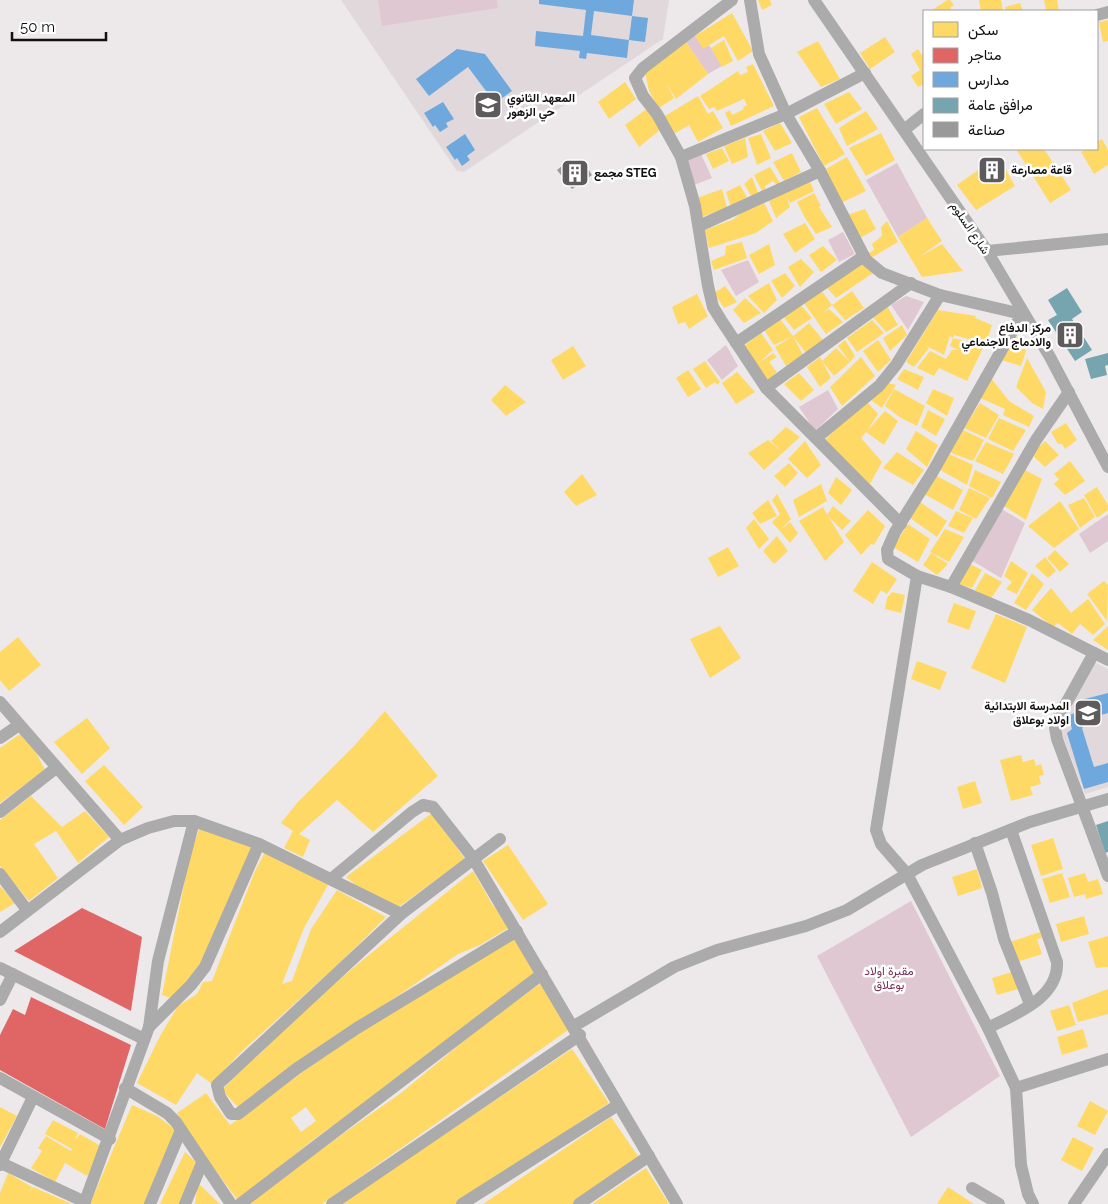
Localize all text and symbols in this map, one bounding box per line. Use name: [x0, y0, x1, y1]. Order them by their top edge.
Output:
scale bar: [12, 10, 106, 42]
legend: [923, 10, 1098, 150]
text: 50 m: [20, 18, 55, 36]
text: سكن: [968, 21, 998, 40]
text: متاجر: [967, 46, 1002, 64]
text: مدارس: [968, 71, 1009, 90]
school or university icon: المعهد الثانوي حي الزهور: [473, 90, 503, 120]
place label: المعهد الثانوي حي الزهور: [506, 91, 575, 122]
text: مرافق عامة: [968, 96, 1033, 115]
text: صناعة: [968, 121, 1005, 139]
building icon: قاعة مصارعة: [977, 155, 1007, 185]
building icon: مجمع STEG: [560, 158, 590, 188]
place label: قاعة مصارعة: [1011, 163, 1072, 178]
place label: مجمع STEG: [594, 166, 657, 181]
street label: شارع السلوم: [946, 199, 993, 258]
building icon: مركز الدفاع والادماج الاجنماعي: [1055, 320, 1085, 350]
place label: مركز الدفاع والادماج الاجنماعي: [961, 321, 1051, 352]
school or university icon: المدرسة الابتدائية اولاد بوعلاق: [1073, 698, 1103, 728]
place label: المدرسة الابتدائية اولاد بوعلاق: [984, 699, 1069, 728]
park label: مقبرة اولاد بوعلاق: [864, 964, 914, 993]

